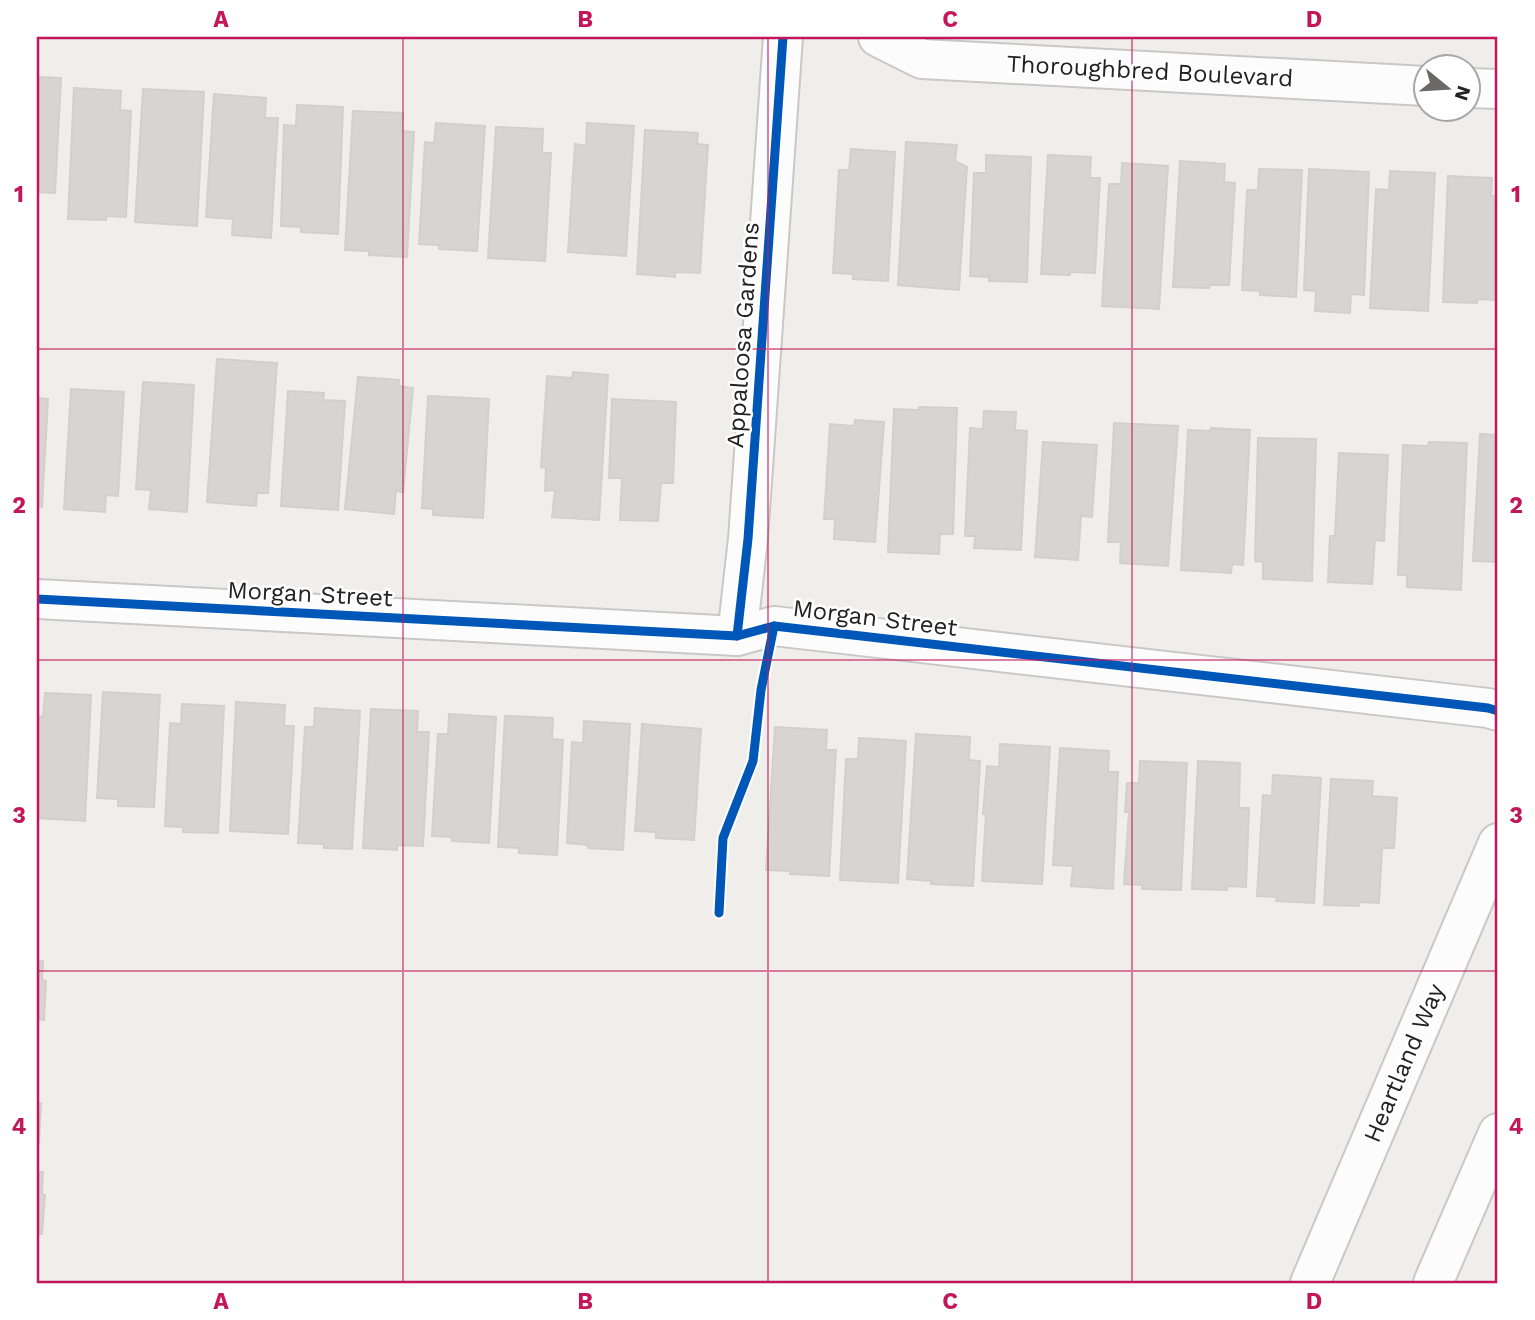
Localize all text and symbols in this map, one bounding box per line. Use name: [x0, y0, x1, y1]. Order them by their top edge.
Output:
text: A: [213, 6, 229, 33]
text: B: [577, 6, 593, 33]
text: C: [942, 6, 958, 33]
text: D: [1306, 6, 1322, 33]
street label: Thoroughbred Boulevard: [1006, 50, 1294, 92]
north arrow: [1412, 52, 1482, 122]
text: N: [1450, 83, 1476, 103]
text: 1: [14, 181, 24, 208]
text: 1: [1511, 181, 1521, 208]
street label: Appaloosa Gardens: [721, 221, 765, 449]
text: 2: [12, 492, 26, 519]
text: 2: [1509, 492, 1523, 519]
street label: Morgan Street: [227, 576, 393, 612]
street label: Morgan Street: [791, 594, 959, 642]
text: 3: [12, 802, 26, 829]
text: 3: [1509, 802, 1523, 829]
street label: Heartland Way: [1358, 979, 1450, 1147]
text: 4: [12, 1113, 27, 1140]
text: 4: [1509, 1113, 1524, 1140]
text: A: [213, 1288, 229, 1315]
text: B: [577, 1288, 593, 1315]
text: C: [942, 1288, 958, 1315]
text: D: [1306, 1288, 1322, 1315]

